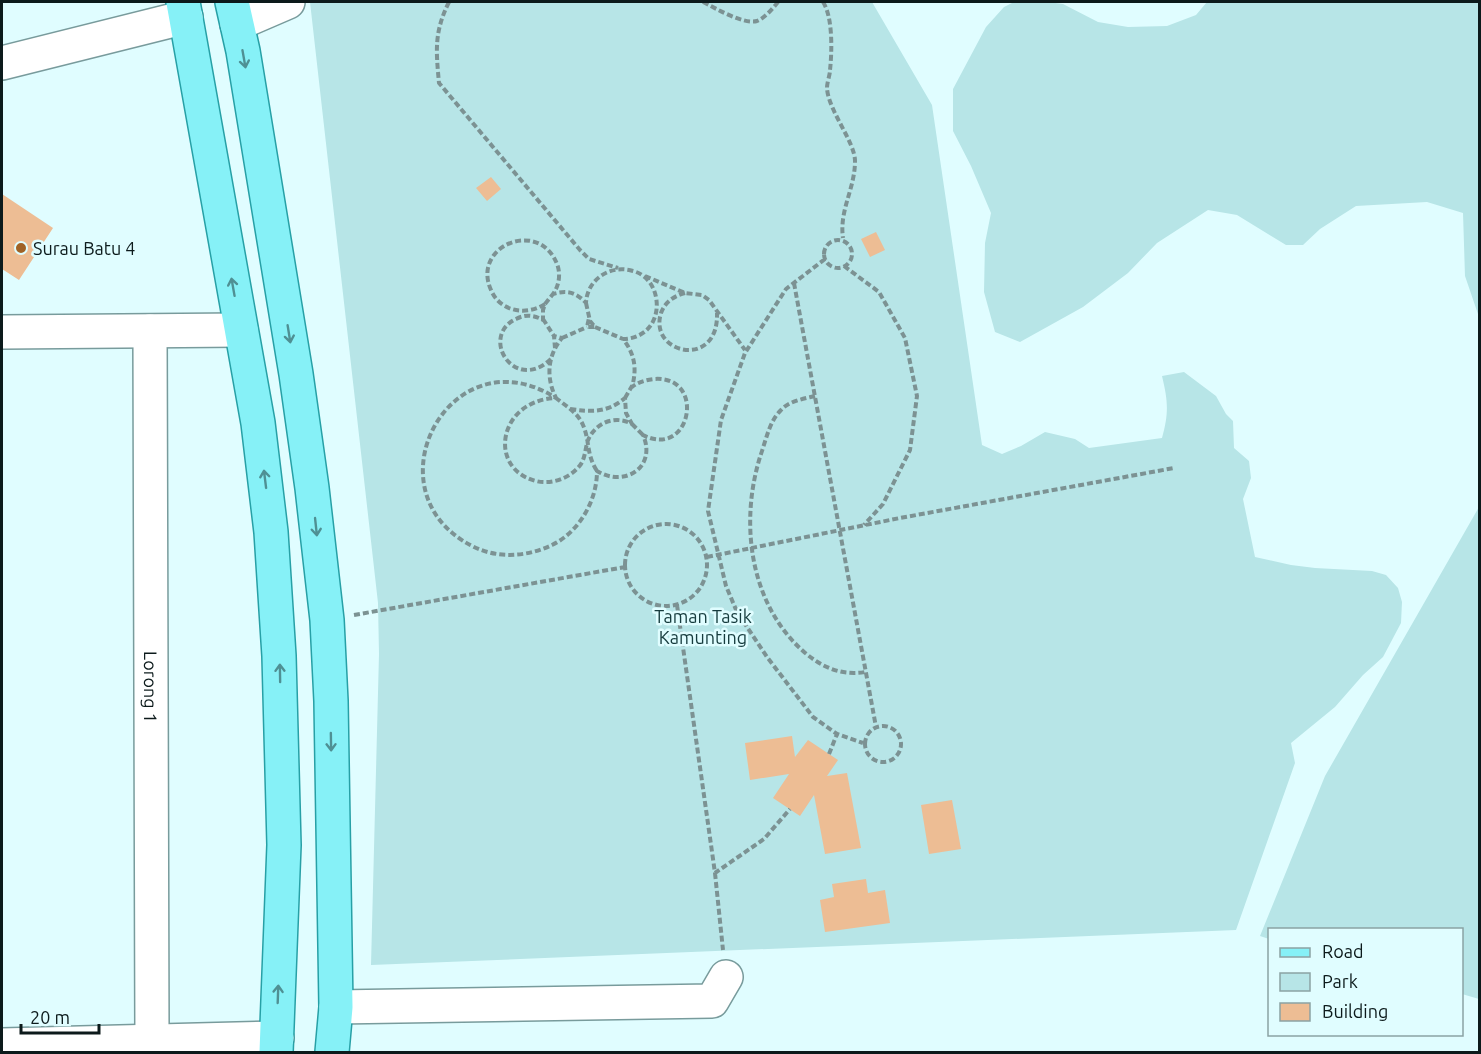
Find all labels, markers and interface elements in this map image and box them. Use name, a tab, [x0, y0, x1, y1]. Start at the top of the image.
one-way arrow	[239, 48, 250, 68]
place label: Surau Batu 4	[33, 238, 135, 258]
marker: Surau Batu 4	[14, 241, 28, 255]
one-way arrow	[227, 277, 238, 297]
one-way arrow	[284, 324, 295, 343]
one-way arrow	[259, 469, 270, 489]
one-way arrow	[311, 517, 322, 536]
park label: Taman Tasik Kamunting	[654, 606, 752, 647]
street label: Lorong 1	[141, 651, 161, 723]
one-way arrow	[274, 664, 286, 684]
one-way arrow	[326, 732, 337, 752]
legend	[1268, 928, 1463, 1036]
text: Road	[1322, 941, 1364, 961]
text: Park	[1322, 971, 1358, 991]
one-way arrow	[273, 985, 284, 1005]
scale bar	[21, 997, 99, 1035]
text: Building	[1322, 1001, 1388, 1021]
text: 20 m	[30, 1007, 70, 1027]

